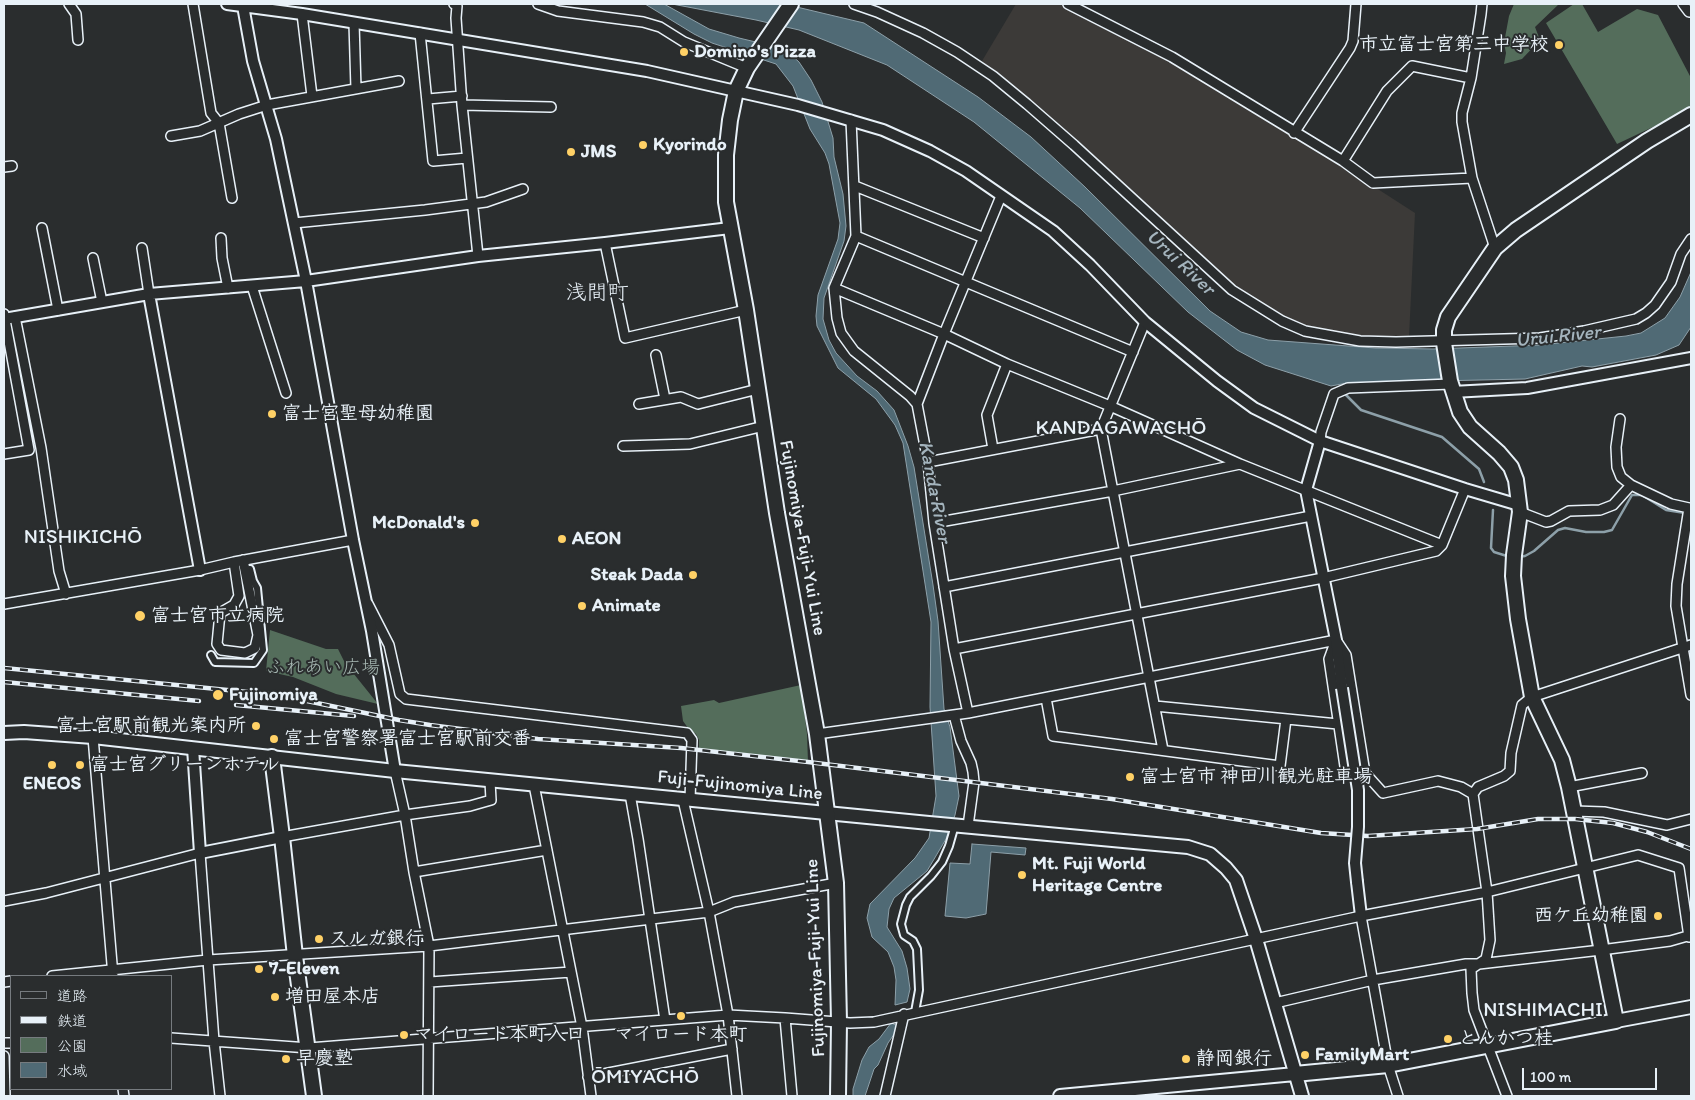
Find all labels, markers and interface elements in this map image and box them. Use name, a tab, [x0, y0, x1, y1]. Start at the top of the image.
place label: 市立富士宮第三中学校	[1359, 34, 1549, 56]
marker: 市立富士宮第三中学校	[1553, 39, 1565, 51]
place label: Domino's Pizza	[694, 41, 816, 63]
marker: Domino's Pizza	[678, 46, 690, 58]
place label: Kyorindo	[653, 134, 727, 156]
marker: Kyorindo	[637, 139, 649, 151]
place label: JMS	[581, 141, 616, 163]
marker: JMS	[565, 146, 577, 158]
water label: Urui River	[1141, 225, 1219, 301]
district label: 浅間町	[566, 281, 628, 307]
water label: Urui River	[1514, 321, 1602, 353]
place label: 富士宮聖母幼稚園	[282, 403, 434, 425]
marker: 富士宮聖母幼稚園	[266, 408, 278, 420]
district label: KANDAGAWACHŌ	[1028, 416, 1214, 442]
street label: Fujinomiya-Fuji-Yui Line	[774, 438, 830, 638]
water label: Kanda River	[912, 439, 956, 545]
place label: McDonald's	[372, 512, 465, 534]
marker: McDonald's	[469, 517, 481, 529]
district label: NISHIKICHŌ	[18, 525, 148, 551]
place label: AEON	[572, 528, 621, 550]
marker: AEON	[556, 533, 568, 545]
place label: Steak Dada	[590, 564, 683, 586]
marker: Steak Dada	[687, 569, 699, 581]
place label: Animate	[592, 595, 661, 617]
marker: Animate	[576, 600, 588, 612]
place label: 富士宮市立病院	[151, 605, 284, 627]
marker: 富士宮市立病院	[133, 609, 147, 623]
park label: ふれあい広場	[266, 657, 380, 679]
place label: Fujinomiya	[229, 684, 318, 706]
marker: Fujinomiya	[211, 688, 225, 702]
place label: 富士宮駅前観光案内所	[56, 715, 246, 737]
marker: 富士宮駅前観光案内所	[250, 720, 262, 732]
place label: 富士宮警察署富士宮駅前交番	[284, 728, 531, 750]
marker: 富士宮警察署富士宮駅前交番	[268, 733, 280, 745]
place label: 富士宮グリーンホテル	[90, 754, 280, 776]
marker: ENEOS	[46, 759, 58, 771]
marker: 富士宮グリーンホテル	[74, 759, 86, 771]
street label: Fuji-Fujinomiya Line	[656, 766, 824, 806]
place label: 富士宮市 神田川観光駐車場	[1140, 766, 1372, 788]
marker: 富士宮市 神田川観光駐車場	[1124, 771, 1136, 783]
place label: ENEOS	[23, 773, 81, 795]
place label: Mt. Fuji World Heritage Centre	[1032, 853, 1162, 897]
street label: Fujinomiya-Fuji-Yui Line	[801, 859, 831, 1057]
marker: Mt. Fuji World Heritage Centre	[1016, 869, 1028, 881]
place label: 西ケ丘幼稚園	[1534, 905, 1648, 927]
marker: 西ケ丘幼稚園	[1652, 910, 1664, 922]
place label: スルガ銀行	[329, 928, 424, 950]
marker: スルガ銀行	[313, 933, 325, 945]
place label: 7-Eleven	[269, 958, 340, 980]
marker: 7-Eleven	[253, 963, 265, 975]
legend	[10, 975, 172, 1090]
place label: 増田屋本店	[285, 986, 380, 1008]
text: 道路	[57, 987, 87, 1005]
marker: 増田屋本店	[269, 991, 281, 1003]
district label: NISHIMACHI	[1477, 998, 1609, 1024]
marker: マイロード本町	[675, 1010, 687, 1022]
text: 鉄道	[57, 1012, 87, 1030]
place label: マイロード本町入口	[414, 1024, 585, 1046]
place label: マイロード本町	[615, 1024, 747, 1046]
place label: とんかつ桂	[1458, 1028, 1553, 1050]
marker: マイロード本町入口	[398, 1029, 410, 1041]
marker: とんかつ桂	[1442, 1033, 1454, 1045]
text: 公園	[57, 1037, 87, 1055]
place label: FamilyMart	[1315, 1044, 1409, 1066]
place label: 早慶塾	[296, 1048, 353, 1070]
place label: 静岡銀行	[1196, 1048, 1272, 1070]
marker: FamilyMart	[1299, 1049, 1311, 1061]
marker: 早慶塾	[280, 1053, 292, 1065]
marker: 静岡銀行	[1180, 1053, 1192, 1065]
scale bar	[1525, 1058, 1660, 1090]
text: 水域	[57, 1062, 87, 1080]
district label: ŌMIYACHŌ	[586, 1065, 704, 1091]
text: 100 m	[1530, 1068, 1571, 1086]

